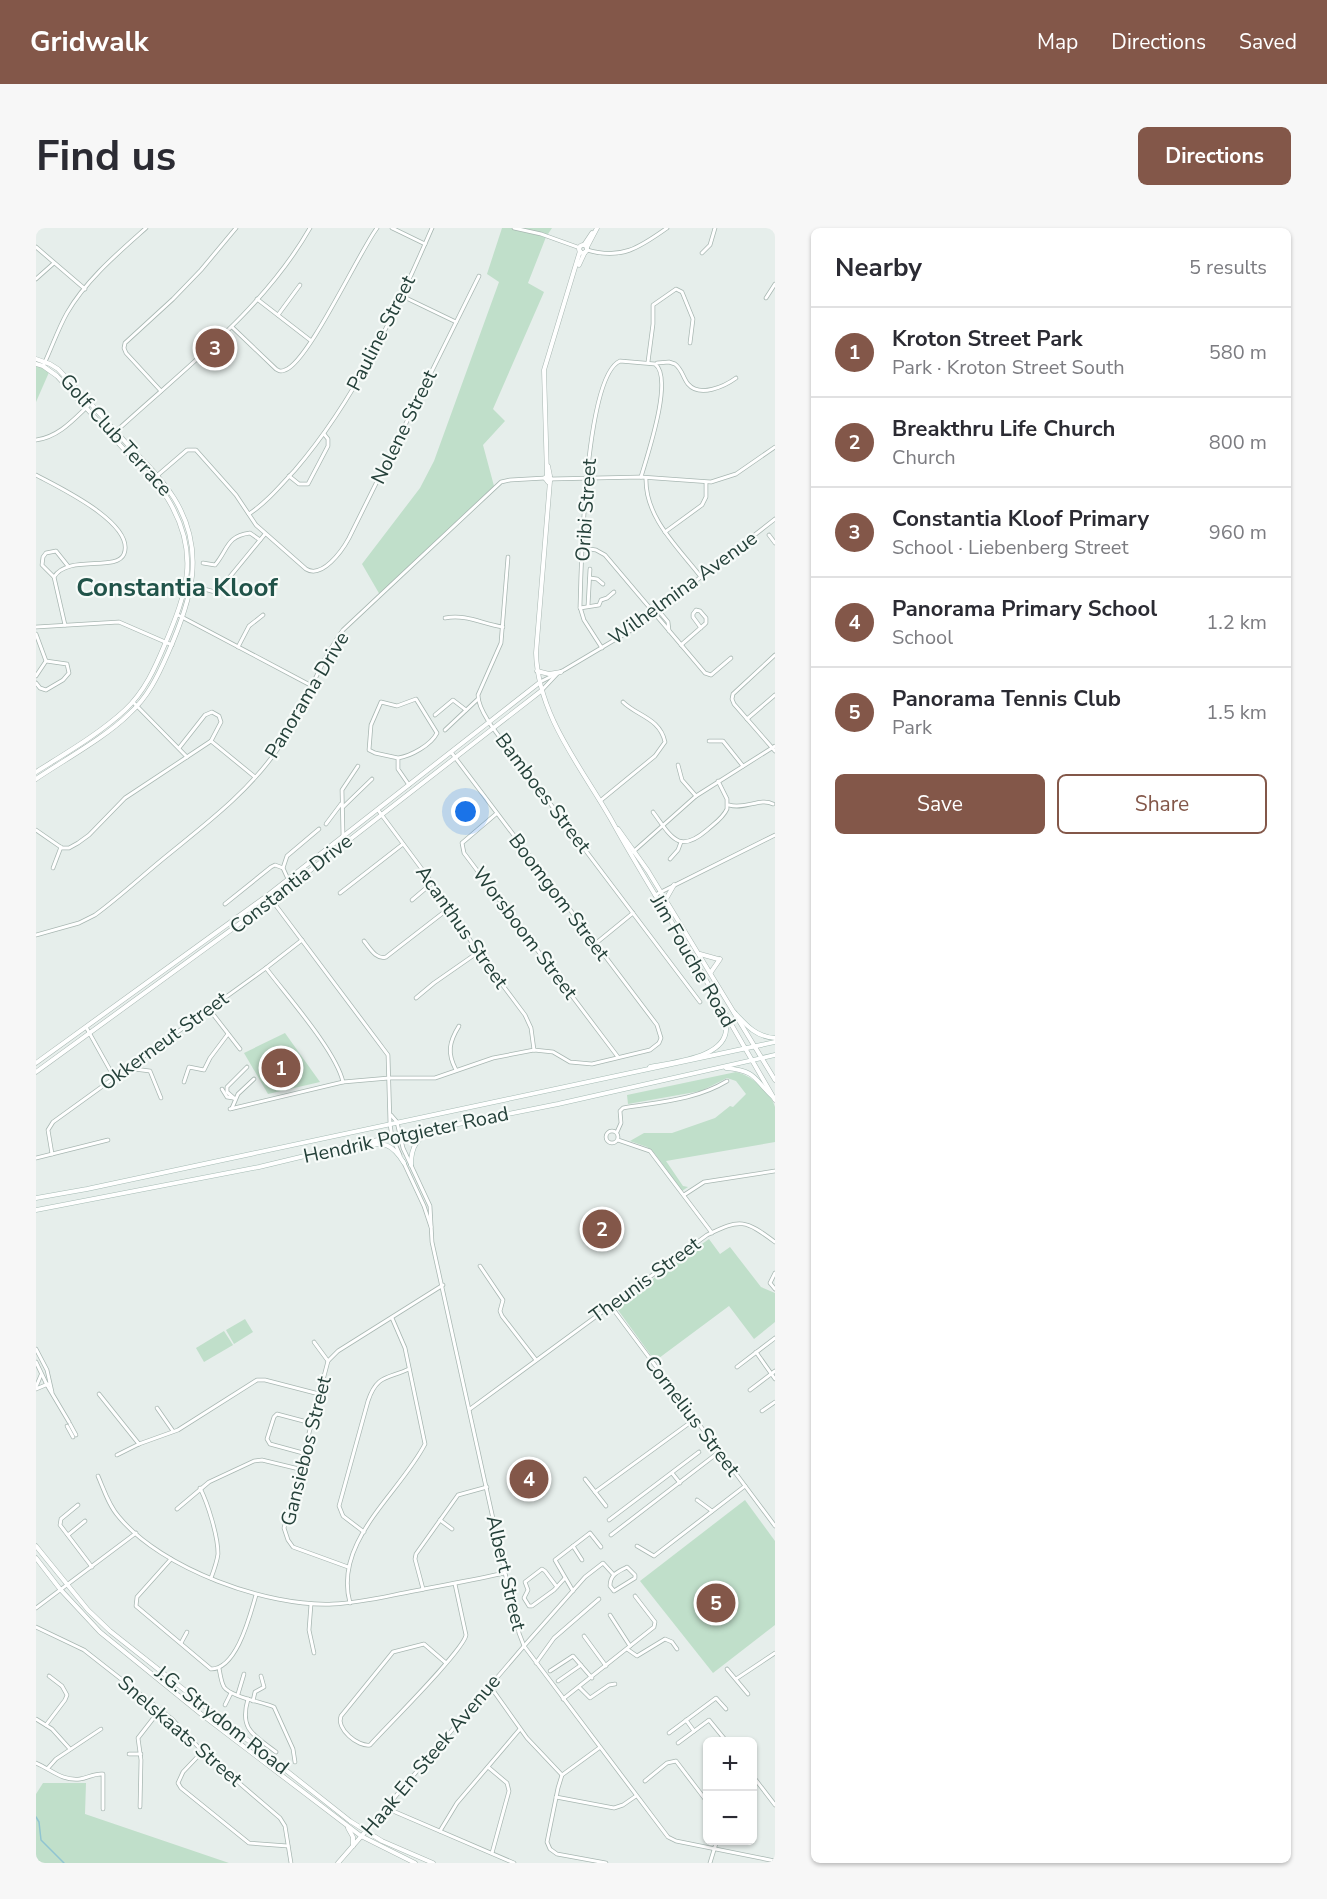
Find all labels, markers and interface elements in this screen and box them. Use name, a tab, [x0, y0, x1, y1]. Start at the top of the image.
text: Gridwalk	[30, 23, 148, 61]
text: Map	[1037, 28, 1078, 56]
text: Directions	[1111, 28, 1206, 56]
text: Saved	[1239, 28, 1297, 56]
button: Directions	[1138, 127, 1291, 185]
text: Find us	[36, 128, 176, 185]
text: Nearby	[835, 250, 922, 285]
text: 5 results	[1189, 254, 1267, 281]
street label: Pauline Street	[340, 270, 422, 395]
text: Kroton Street Park	[892, 324, 1083, 354]
pin: 3	[196, 326, 234, 370]
text: 1	[849, 339, 861, 366]
text: 580 m	[1209, 339, 1267, 366]
text: Park · Kroton Street South	[892, 354, 1125, 381]
street label: Nolene Street	[365, 364, 444, 489]
street label: Golf Club Terrace	[54, 368, 178, 502]
text: Breakthru Life Church	[892, 414, 1115, 444]
text: 2	[849, 429, 861, 456]
text: 800 m	[1209, 429, 1267, 456]
text: Church	[892, 444, 956, 471]
street label: Oribi Street	[569, 457, 603, 562]
text: Constantia Kloof Primary	[892, 504, 1149, 534]
text: 3	[849, 519, 861, 546]
text: 960 m	[1209, 519, 1267, 546]
street label: Wilhelmina Avenue	[603, 525, 763, 651]
text: School · Liebenberg Street	[892, 534, 1128, 561]
district label: Constantia Kloof	[76, 570, 278, 605]
text: Panorama Primary School	[892, 594, 1157, 624]
text: 4	[849, 609, 861, 636]
text: 1.2 km	[1206, 609, 1267, 636]
text: School	[892, 624, 953, 651]
street label: Panorama Drive	[259, 627, 355, 763]
text: Panorama Tennis Club	[892, 684, 1121, 714]
text: 5	[849, 699, 861, 726]
text: 1.5 km	[1206, 699, 1267, 726]
text: Park	[892, 714, 932, 741]
street label: Bamboes Street	[489, 727, 598, 859]
button: Save	[835, 774, 1045, 834]
button: Share	[1057, 774, 1267, 834]
your location	[451, 797, 480, 826]
street label: Constantia Drive	[224, 828, 358, 940]
street label: Boomgom Street	[502, 828, 616, 967]
street label: Acanthus Street	[409, 860, 515, 995]
street label: Worsboom Street	[466, 861, 584, 1006]
street label: Jim Fouche Road	[644, 889, 742, 1032]
street label: Okkerneut Street	[94, 985, 235, 1097]
pin: 1	[262, 1046, 300, 1090]
street label: Hendrik Potgieter Road	[301, 1100, 511, 1170]
pin: 2	[582, 1206, 622, 1252]
street label: Theunis Street	[584, 1230, 707, 1329]
street label: Cornelius Street	[638, 1350, 747, 1482]
street label: Gansiebos Street	[274, 1372, 338, 1529]
pin: 4	[510, 1456, 548, 1502]
street label: Albert Street	[480, 1513, 533, 1634]
pin: 5	[696, 1580, 736, 1626]
street label: J.G. Strydom Road	[149, 1659, 295, 1781]
street label: Haak En Steek Avenue	[355, 1668, 507, 1842]
street label: Snelskaats Street	[112, 1669, 249, 1793]
map controls	[703, 1737, 757, 1845]
button: +	[703, 1737, 757, 1791]
button: −	[703, 1791, 757, 1845]

